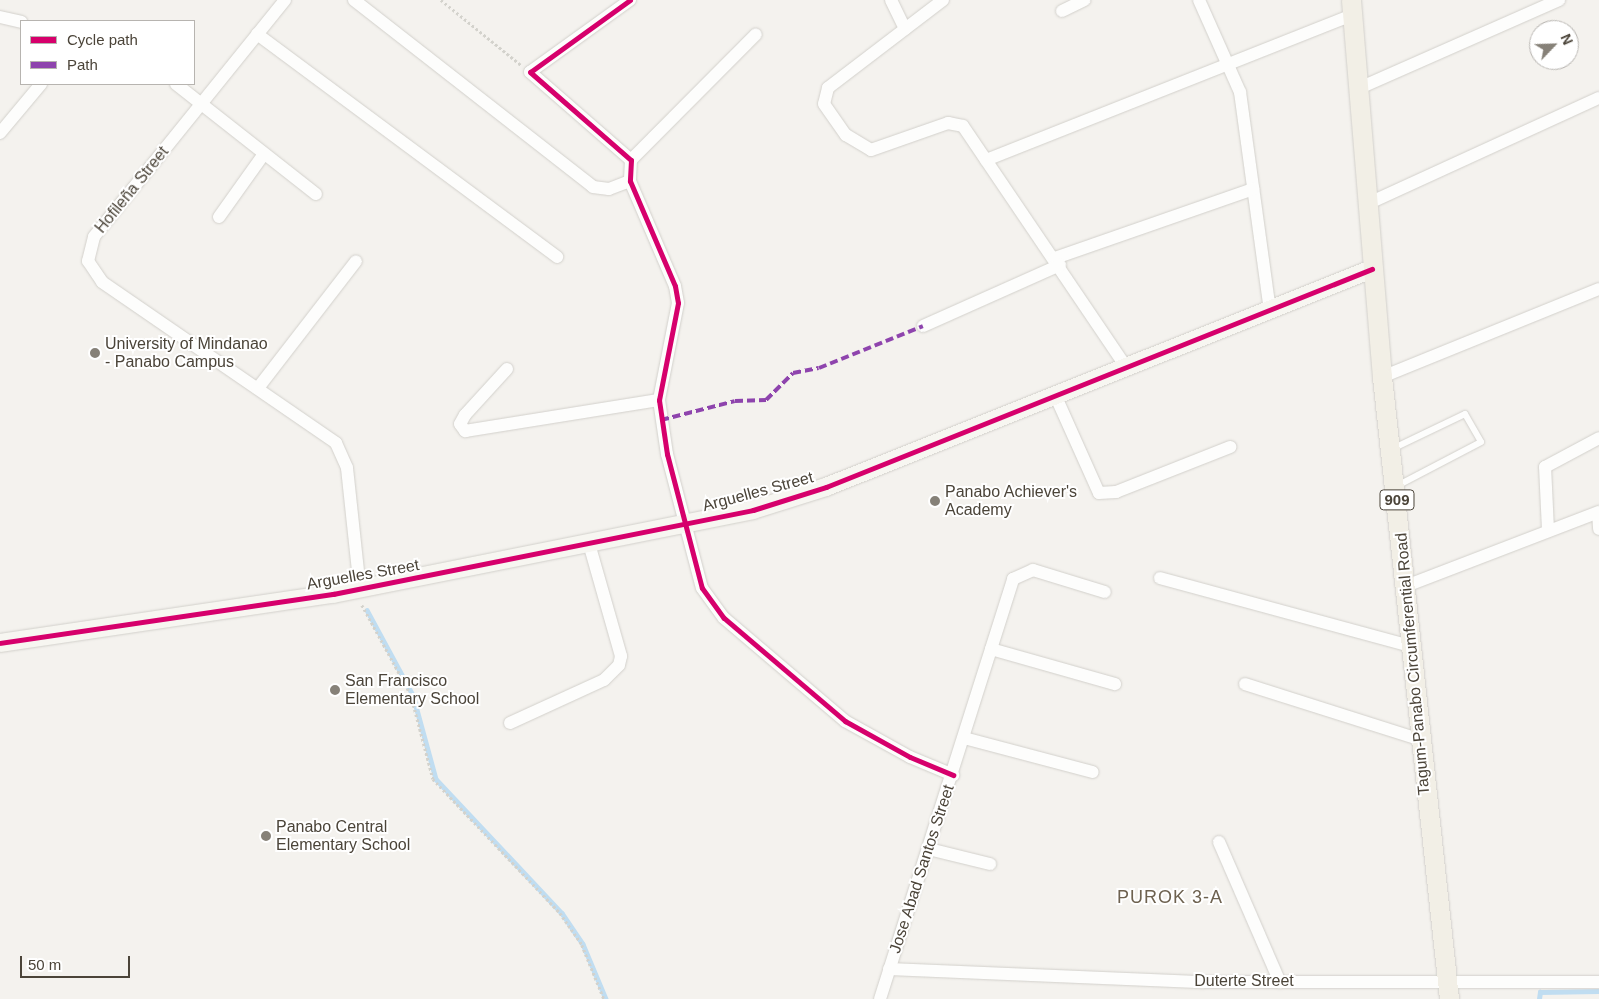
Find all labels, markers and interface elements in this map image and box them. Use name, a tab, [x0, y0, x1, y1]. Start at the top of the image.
legend	[20, 20, 195, 85]
north arrow	[1529, 20, 1579, 70]
text: Cycle path	[67, 31, 138, 48]
text: N	[1557, 31, 1576, 47]
text: Path	[67, 56, 98, 73]
street label: Hofileña Street	[91, 143, 173, 237]
place label: University of Mindanao - Panabo Campus	[105, 334, 268, 372]
marker: University of Mindanao - Panabo Campus	[89, 347, 101, 359]
street label: Arguelles Street	[701, 468, 815, 516]
place label: Panabo Achiever's Academy	[945, 482, 1078, 520]
road number: 909	[1378, 488, 1416, 512]
marker: Panabo Achiever's Academy	[929, 495, 941, 507]
street label: Tagum-Panabo Circumferential Road	[1392, 532, 1434, 796]
street label: Arguelles Street	[305, 556, 421, 594]
place label: San Francisco Elementary School	[345, 671, 479, 709]
marker: San Francisco Elementary School	[329, 684, 341, 696]
street label: Jose Abad Santos Street	[886, 782, 958, 956]
place label: Panabo Central Elementary School	[276, 817, 410, 855]
marker: Panabo Central Elementary School	[260, 830, 272, 842]
district label: PUROK 3-A	[1116, 886, 1224, 908]
scale bar	[22, 946, 132, 978]
text: 50 m	[28, 956, 61, 973]
street label: Duterte Street	[1194, 971, 1294, 991]

